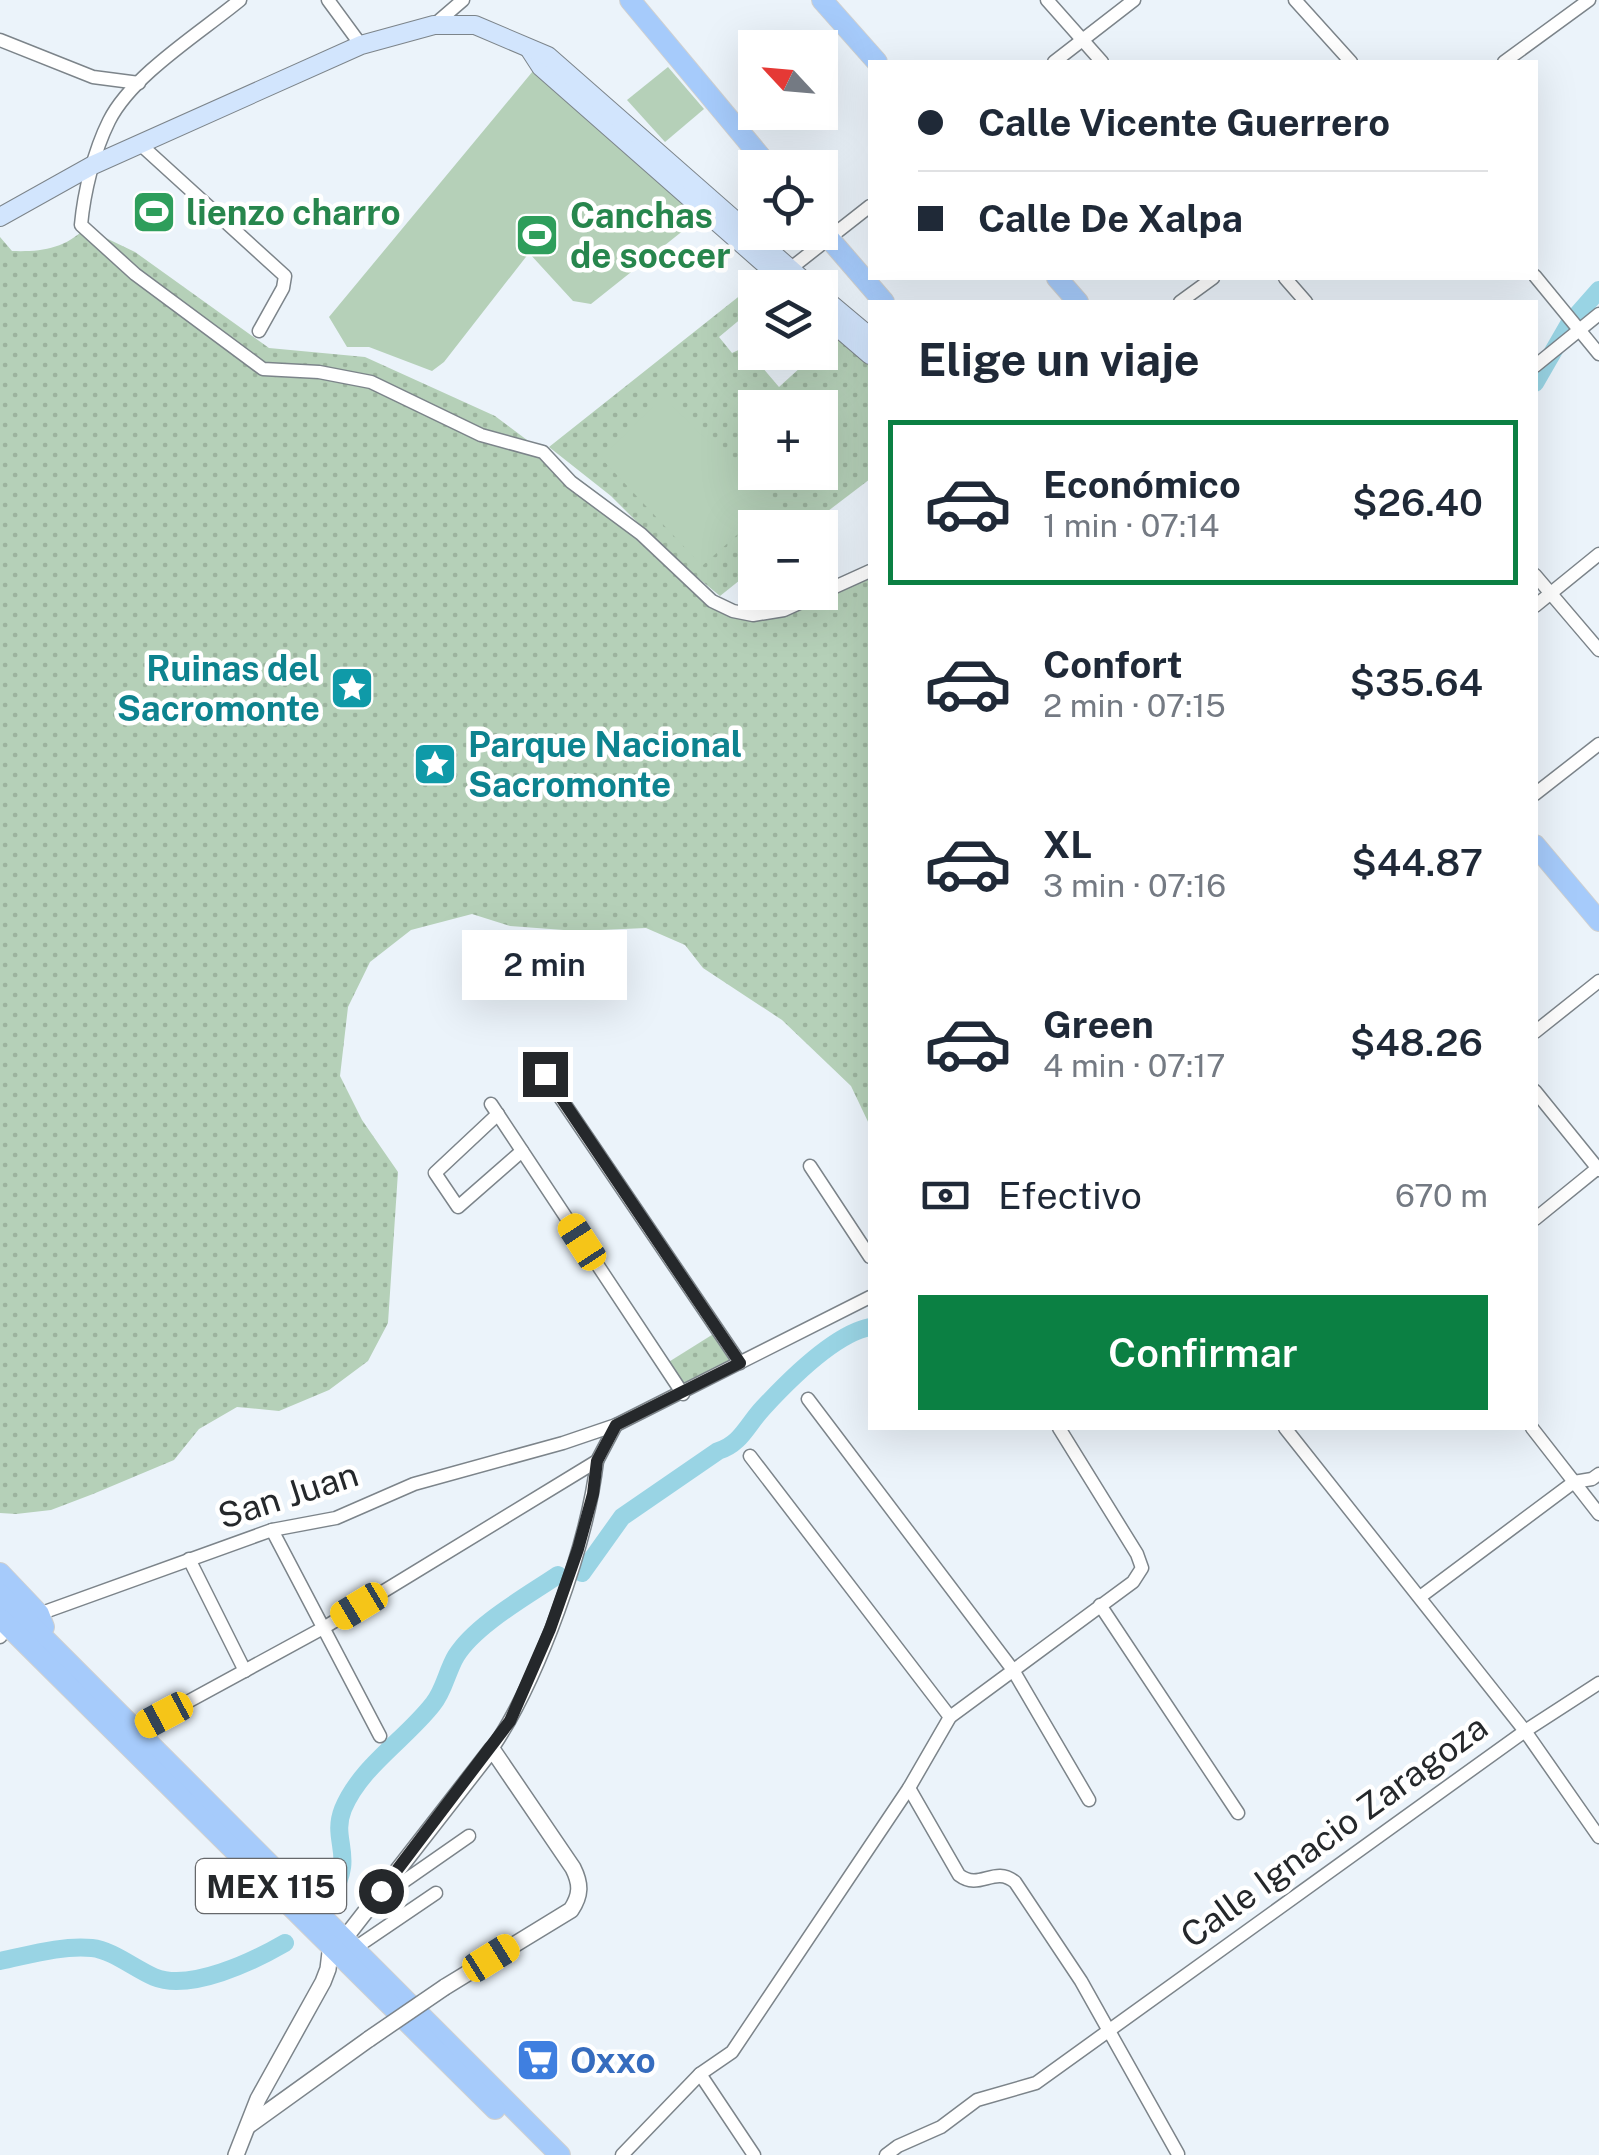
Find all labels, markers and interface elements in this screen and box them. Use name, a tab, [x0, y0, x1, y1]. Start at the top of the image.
north arrow	[738, 30, 838, 130]
map controls	[738, 30, 838, 610]
text: Calle Vicente Guerrero	[978, 100, 1390, 145]
button: locate	[738, 150, 838, 250]
sports icon: lienzo charro	[131, 189, 177, 235]
place label: lienzo charro	[186, 192, 401, 233]
place label: Canchas de soccer	[570, 195, 731, 276]
text: Calle De Xalpa	[978, 196, 1243, 241]
sports icon: Canchas de soccer	[514, 212, 560, 258]
button: layers	[738, 270, 838, 370]
text: Elige un viaje	[918, 333, 1200, 386]
button: +	[738, 390, 838, 490]
icon: car	[923, 458, 1013, 548]
text: Económico	[1043, 462, 1241, 507]
text: $26.40	[1352, 480, 1483, 525]
text: 1 min · 07:14	[1043, 507, 1219, 544]
button: −	[738, 510, 838, 610]
icon: car	[923, 638, 1013, 728]
text: Confort	[1043, 642, 1183, 687]
place label: Ruinas del Sacromonte	[117, 648, 320, 729]
text: $35.64	[1350, 660, 1483, 705]
place icon: Ruinas del Sacromonte	[329, 665, 375, 711]
text: 2 min · 07:15	[1043, 687, 1226, 724]
place label: Parque Nacional Sacromonte	[468, 724, 742, 805]
place icon: Parque Nacional Sacromonte	[412, 741, 458, 787]
icon: car	[923, 818, 1013, 908]
text: XL	[1043, 822, 1092, 867]
text: $44.87	[1351, 840, 1483, 885]
text: 3 min · 07:16	[1043, 867, 1226, 904]
callout: 2 min	[462, 929, 628, 999]
text: 2 min	[503, 946, 586, 983]
icon: car	[923, 998, 1013, 1088]
text: Green	[1043, 1002, 1154, 1047]
text: $48.26	[1350, 1020, 1483, 1065]
text: 4 min · 07:17	[1043, 1047, 1226, 1084]
route end	[523, 1052, 568, 1097]
icon: cash	[918, 1168, 973, 1223]
text: Efectivo	[998, 1173, 1142, 1218]
text: 670 m	[1395, 1177, 1488, 1214]
car	[553, 1209, 611, 1275]
button: Confirmar	[918, 1295, 1488, 1410]
street label: San Juan	[213, 1453, 363, 1537]
car	[326, 1578, 392, 1634]
car	[130, 1688, 198, 1742]
street label: Calle Ignacio Zaragoza	[1173, 1706, 1495, 1956]
road number: MEX 115	[196, 1859, 346, 1913]
route start	[359, 1869, 404, 1914]
car	[458, 1929, 524, 1987]
supermarket icon: Oxxo	[515, 2037, 561, 2083]
place label: Oxxo	[570, 2040, 656, 2081]

